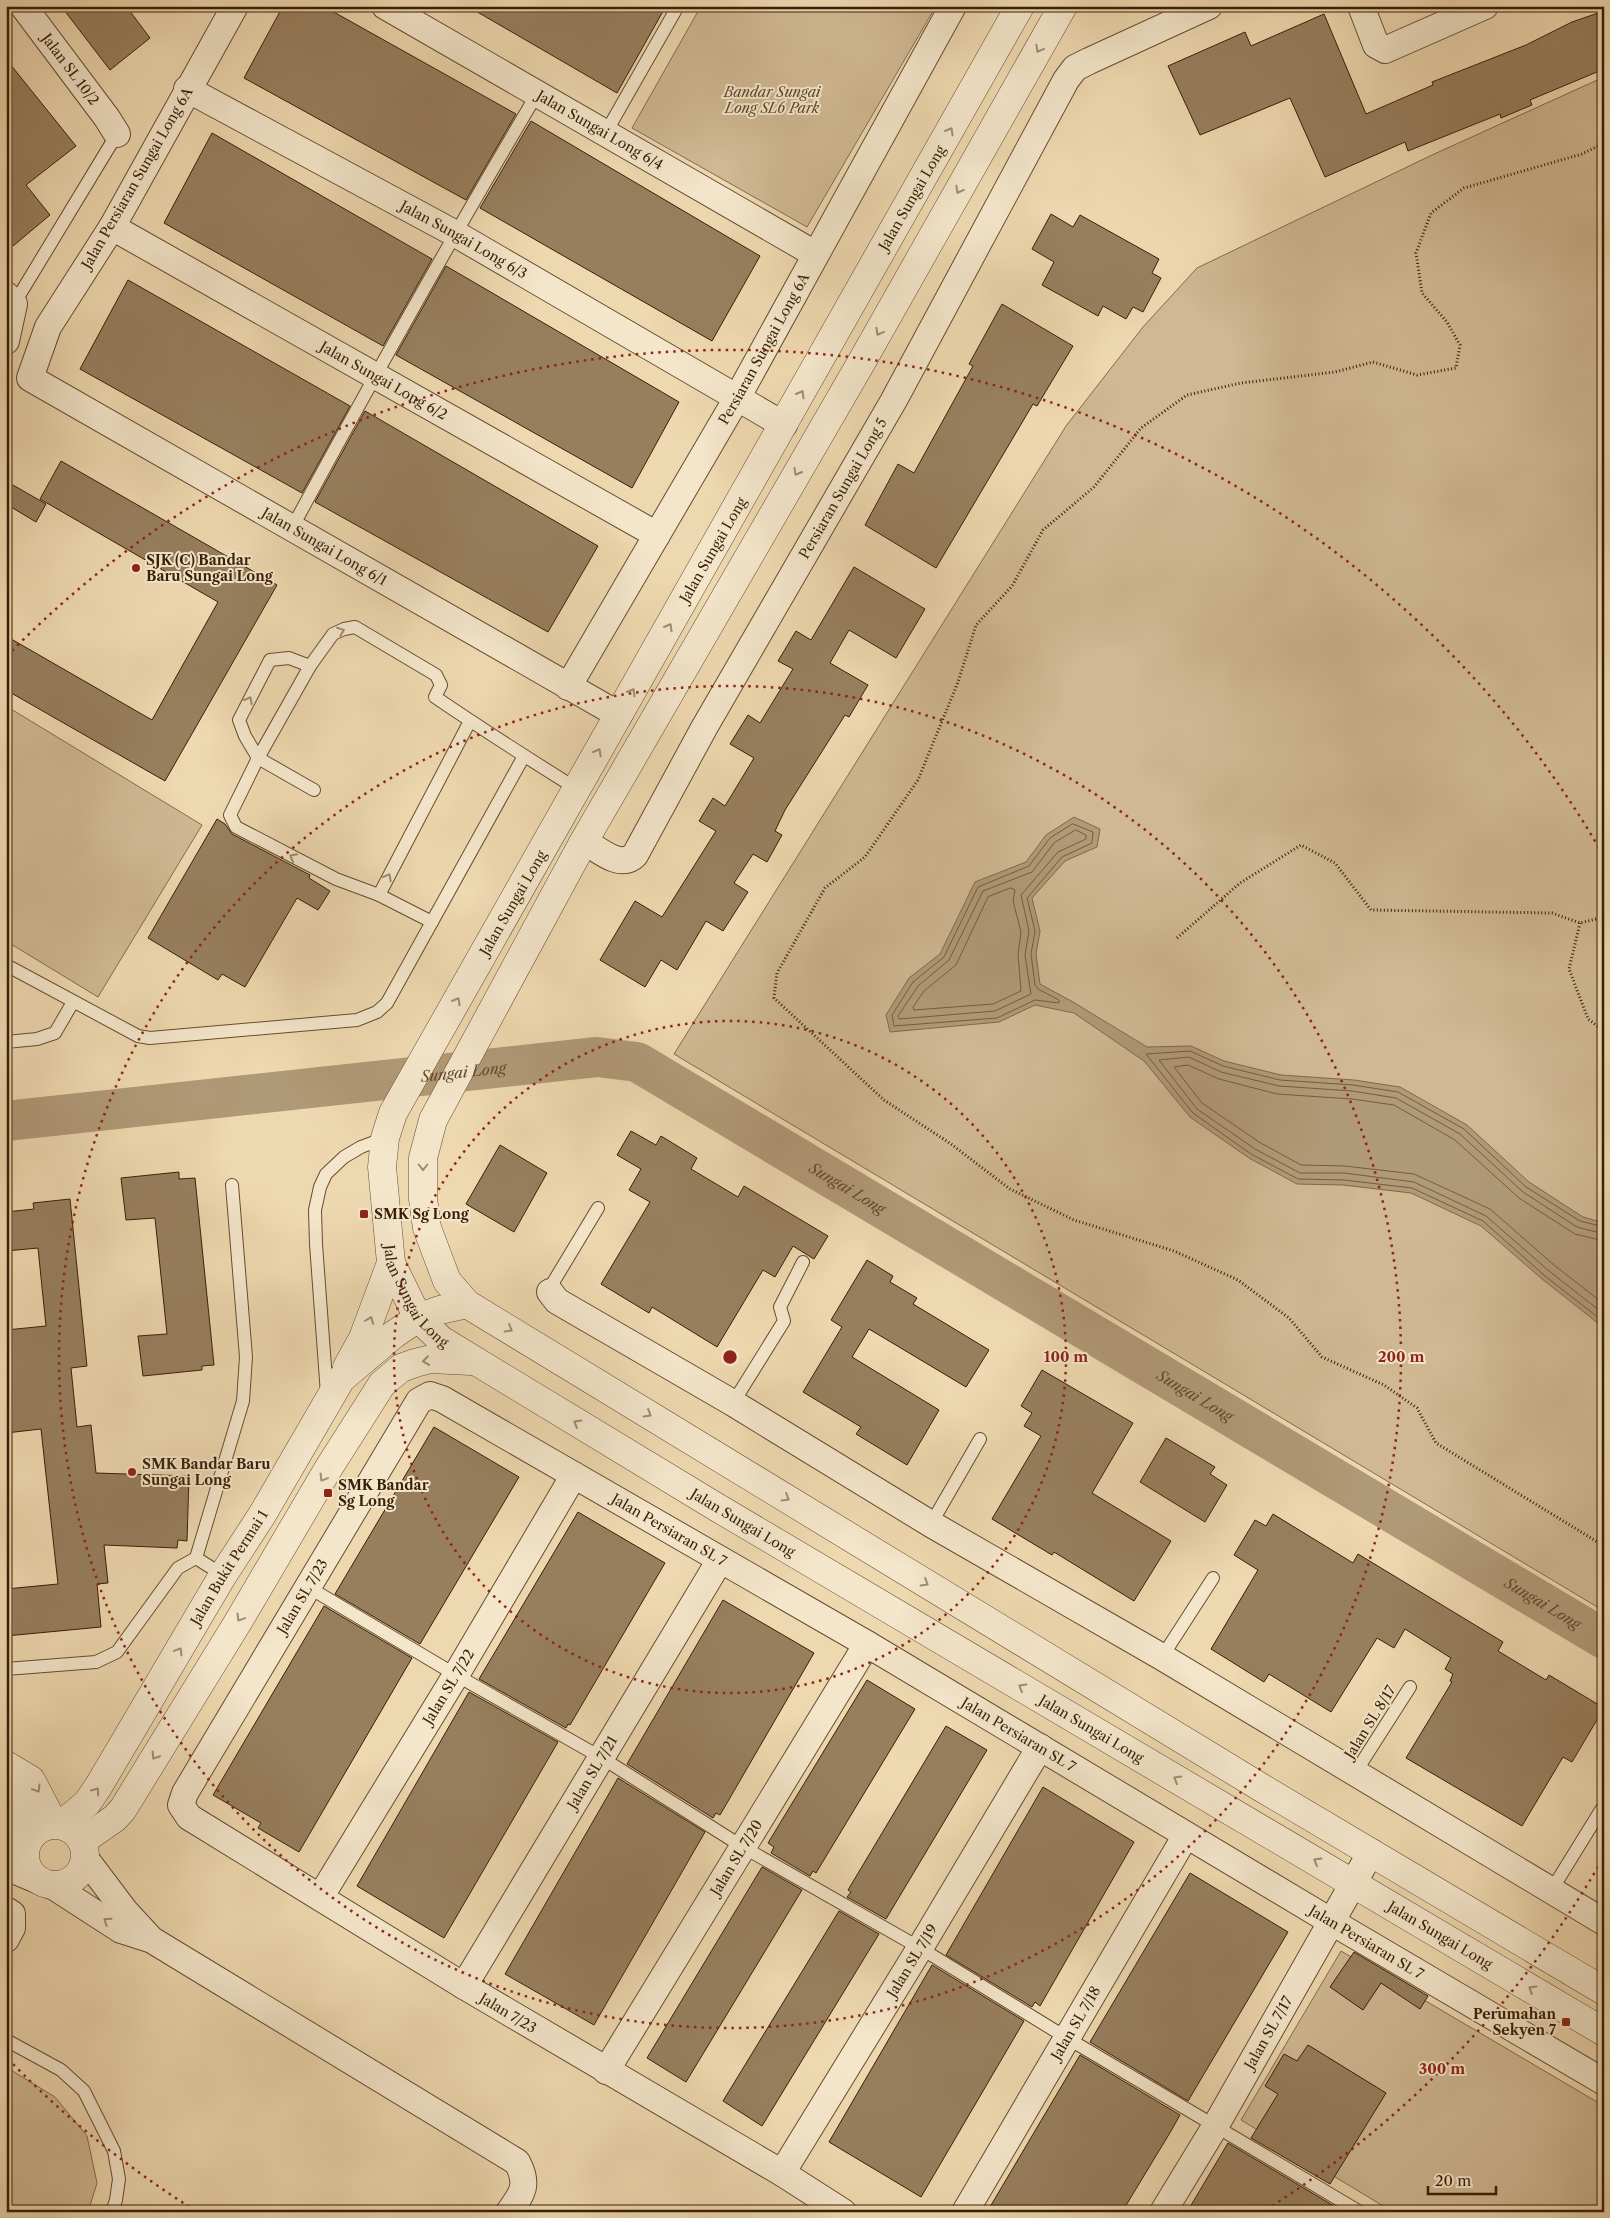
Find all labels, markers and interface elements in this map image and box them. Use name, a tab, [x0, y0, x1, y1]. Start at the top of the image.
street label: Jalan SL 10/2	[37, 28, 103, 109]
one-way arrow	[1035, 43, 1045, 52]
street label: Jalan Persiaran Sungai Long 6A	[76, 83, 197, 274]
park label: Bandar Sungai Long SL6 Park	[723, 83, 822, 117]
street label: Jalan Sungai Long 6/4	[531, 85, 666, 174]
one-way arrow	[944, 127, 954, 136]
street label: Jalan Sungai Long	[874, 142, 950, 256]
one-way arrow	[955, 185, 965, 194]
street label: Jalan Sungai Long 6/3	[395, 196, 531, 283]
street label: Persiaran Sungai Long 6A	[714, 269, 814, 428]
one-way arrow	[875, 326, 885, 335]
street label: Jalan Sungai Long 6/2	[315, 336, 451, 424]
one-way arrow	[795, 391, 805, 400]
street label: Persiaran Sungai Long 5	[795, 415, 891, 562]
one-way arrow	[794, 467, 804, 476]
street label: Jalan Sungai Long	[675, 494, 751, 608]
street label: Jalan Sungai Long 6/1	[257, 503, 390, 590]
place label: SJK (C) Bandar Baru Sungai Long	[146, 551, 274, 585]
marker: SJK (C) Bandar Baru Sungai Long	[130, 562, 142, 574]
one-way arrow	[663, 623, 673, 632]
one-way arrow	[336, 627, 345, 637]
one-way arrow	[625, 689, 635, 698]
one-way arrow	[243, 696, 253, 705]
one-way arrow	[592, 748, 602, 757]
street label: Jalan Sungai Long	[475, 847, 551, 961]
one-way arrow	[289, 853, 298, 863]
one-way arrow	[382, 874, 392, 883]
one-way arrow	[450, 997, 460, 1006]
water label: Sungai Long	[419, 1057, 508, 1086]
water label: Sungai Long	[805, 1157, 890, 1218]
one-way arrow	[418, 1164, 428, 1172]
place label: SMK Sg Long	[374, 1205, 470, 1223]
marker: SMK Sg Long	[358, 1208, 370, 1220]
street label: Jalan Sungai Long	[380, 1242, 452, 1352]
one-way arrow	[364, 1316, 374, 1325]
one-way arrow	[503, 1323, 512, 1333]
text: 100 m	[1044, 1347, 1088, 1366]
text: 200 m	[1378, 1347, 1424, 1366]
centre of rings	[721, 1348, 739, 1366]
one-way arrow	[422, 1355, 431, 1365]
water label: Sungai Long	[1153, 1365, 1238, 1426]
one-way arrow	[642, 1407, 651, 1417]
one-way arrow	[574, 1419, 583, 1429]
place label: SMK Bandar Baru Sungai Long	[142, 1455, 271, 1489]
marker: SMK Bandar Baru Sungai Long	[126, 1466, 138, 1478]
one-way arrow	[319, 1472, 329, 1481]
place label: SMK Bandar Sg Long	[338, 1476, 429, 1510]
street label: Jalan Sungai Long	[686, 1483, 799, 1561]
marker: SMK Bandar Sg Long	[322, 1487, 334, 1499]
street label: Jalan Persiaran SL 7	[606, 1489, 730, 1570]
one-way arrow	[781, 1492, 790, 1502]
street label: Jalan Bukit Permai 1	[185, 1507, 272, 1630]
street label: Jalan SL 7/23	[272, 1556, 332, 1639]
water label: Sungai Long	[1501, 1572, 1586, 1634]
one-way arrow	[920, 1576, 929, 1586]
one-way arrow	[236, 1612, 246, 1621]
street label: Jalan SL 7/22	[418, 1646, 478, 1730]
one-way arrow	[173, 1648, 183, 1657]
street label: Jalan SL 8/17	[1339, 1682, 1400, 1764]
one-way arrow	[1018, 1684, 1027, 1694]
street label: Jalan Sungai Long	[1034, 1690, 1148, 1767]
street label: Jalan Persiaran SL 7	[956, 1692, 1079, 1776]
street label: Jalan SL 7/21	[562, 1732, 621, 1814]
one-way arrow	[152, 1751, 161, 1760]
one-way arrow	[1174, 1775, 1183, 1785]
one-way arrow	[30, 1784, 40, 1793]
one-way arrow	[90, 1787, 99, 1797]
street label: Jalan SL 7/20	[705, 1816, 766, 1901]
one-way arrow	[1314, 1858, 1323, 1868]
street label: Jalan Sungai Long	[1383, 1896, 1496, 1973]
street label: Jalan Persiaran SL 7	[1304, 1900, 1427, 1983]
one-way arrow	[104, 1918, 113, 1928]
street label: Jalan SL 7/19	[882, 1921, 941, 2002]
street label: Jalan SL 7/18	[1046, 1983, 1104, 2065]
one-way arrow	[1528, 1986, 1537, 1996]
street label: Jalan 7/23	[474, 1988, 540, 2037]
street label: Jalan SL 7/17	[1239, 1993, 1296, 2074]
place label: Perumahan Sekyen 7	[1473, 2005, 1557, 2039]
marker: Perumahan Sekyen 7	[1560, 2016, 1572, 2028]
text: 300 m	[1419, 2059, 1465, 2078]
scale bar	[1428, 2163, 1495, 2195]
text: 20 m	[1435, 2171, 1471, 2190]

